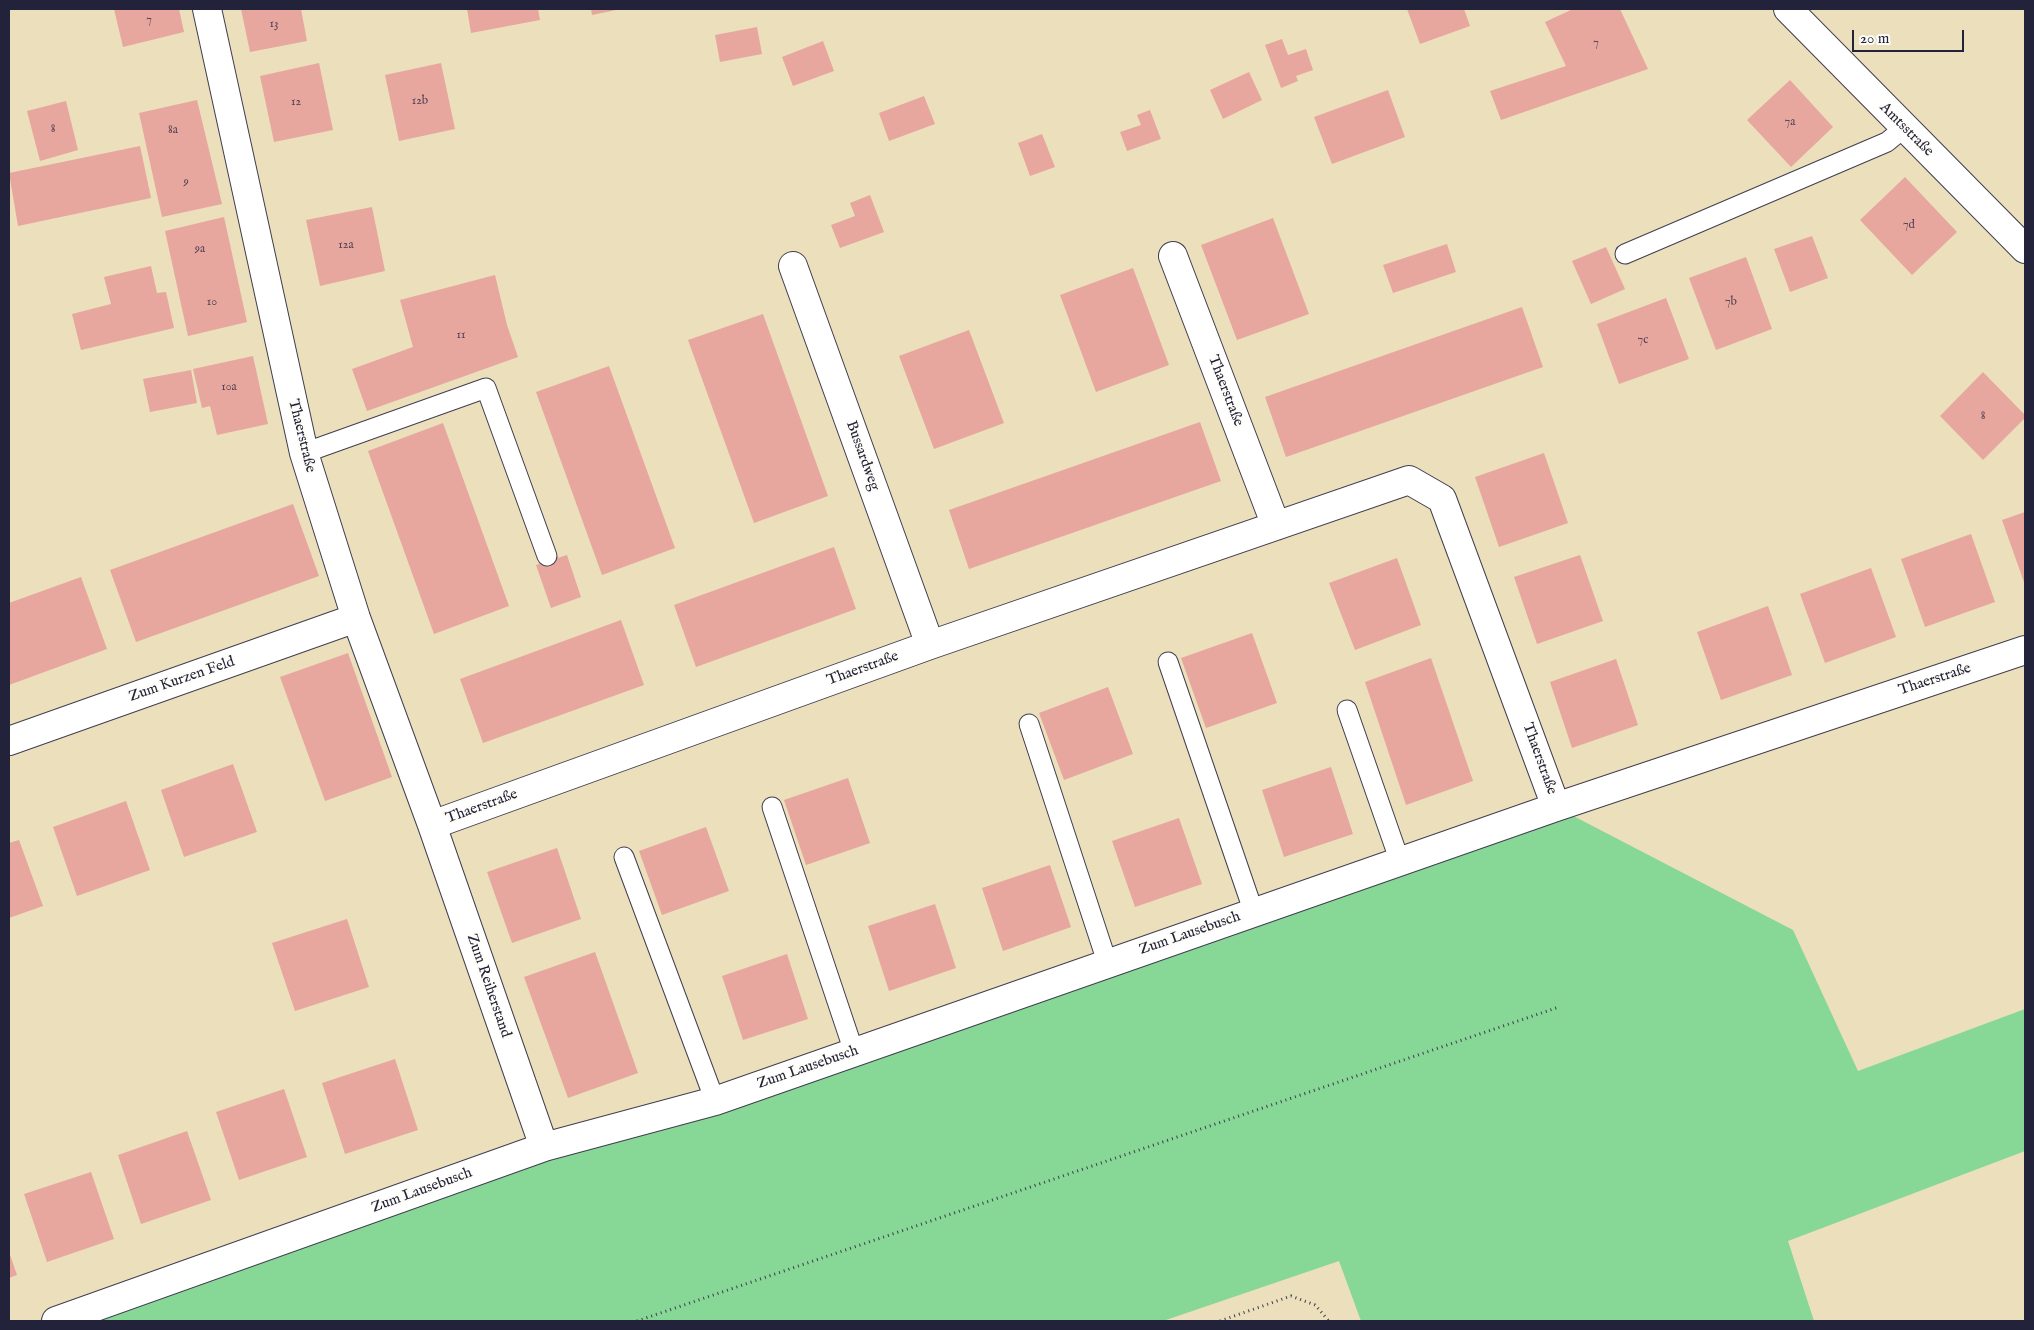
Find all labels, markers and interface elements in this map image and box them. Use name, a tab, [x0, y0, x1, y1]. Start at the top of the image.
house number: 7	[146, 14, 152, 28]
house number: 13	[270, 18, 278, 32]
scale bar	[1854, 20, 1966, 52]
text: 20 m	[1860, 29, 1889, 48]
house number: 7	[1593, 37, 1599, 51]
house number: 12b	[412, 95, 428, 109]
house number: 12	[291, 96, 301, 110]
street label: Amtsstraße	[1875, 99, 1937, 161]
house number: 7a	[1785, 116, 1795, 130]
house number: 8	[51, 123, 55, 137]
house number: 8a	[168, 124, 178, 138]
house number: 9	[183, 176, 189, 190]
house number: 7d	[1903, 219, 1915, 233]
house number: 12a	[338, 239, 354, 253]
house number: 9a	[195, 243, 205, 257]
house number: 10	[207, 296, 217, 310]
house number: 7b	[1725, 296, 1737, 310]
house number: 11	[457, 329, 465, 343]
house number: 7c	[1638, 334, 1648, 348]
street label: Thaerstraße	[1203, 353, 1247, 429]
house number: 10a	[221, 381, 237, 395]
street label: Thaerstraße	[283, 397, 319, 475]
house number: 8	[1981, 410, 1985, 424]
street label: Bussardweg	[841, 419, 883, 493]
street label: Thaerstraße	[825, 648, 901, 690]
street label: Zum Kurzen Feld	[127, 653, 237, 707]
street label: Thaerstraße	[1897, 660, 1973, 700]
street label: Thaerstraße	[1518, 721, 1560, 797]
street label: Thaerstraße	[444, 786, 520, 828]
street label: Zum Lausebusch	[1137, 908, 1243, 960]
street label: Zum Reiherstand	[462, 932, 514, 1040]
street label: Zum Lausebusch	[755, 1042, 861, 1094]
street label: Zum Lausebusch	[369, 1164, 475, 1218]

